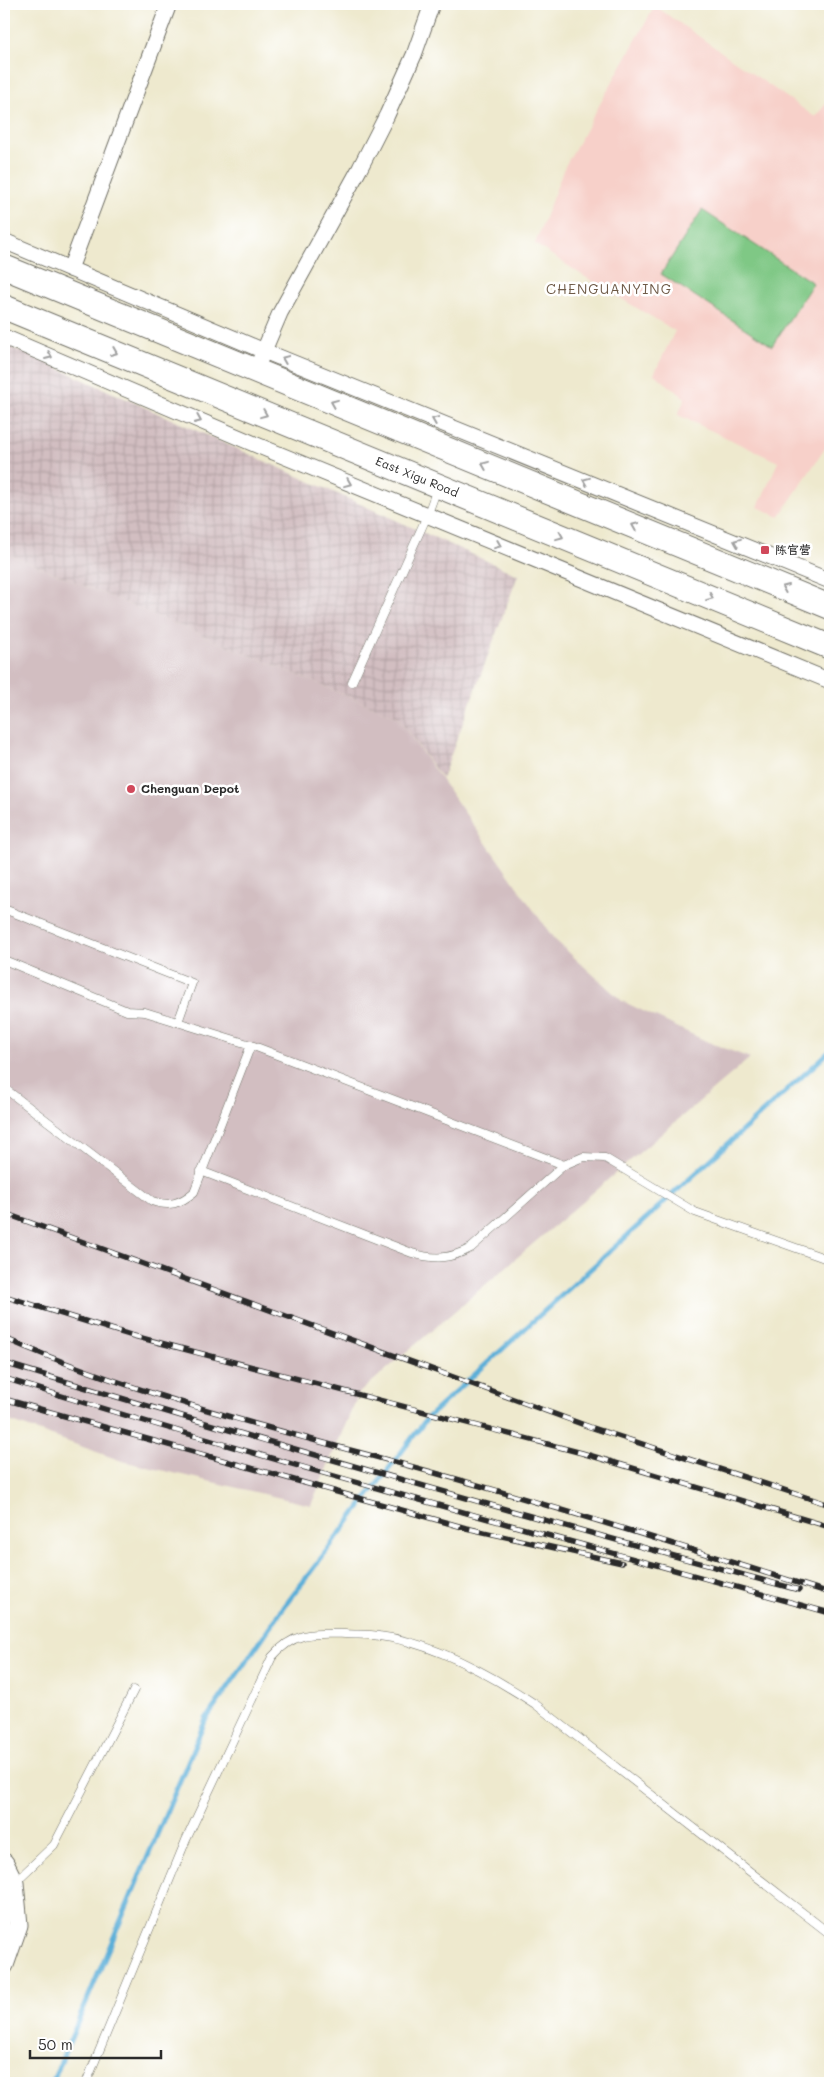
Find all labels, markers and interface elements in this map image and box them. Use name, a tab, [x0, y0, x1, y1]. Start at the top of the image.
district label: CHENGUANYING	[546, 279, 672, 298]
one-way arrow	[109, 346, 118, 357]
one-way arrow	[44, 350, 53, 361]
one-way arrow	[281, 355, 290, 366]
one-way arrow	[330, 399, 339, 409]
one-way arrow	[259, 408, 268, 418]
one-way arrow	[193, 414, 202, 425]
one-way arrow	[432, 416, 440, 426]
street label: East Xigu Road	[373, 452, 462, 500]
one-way arrow	[481, 460, 490, 471]
one-way arrow	[343, 477, 352, 488]
one-way arrow	[582, 477, 591, 487]
one-way arrow	[631, 522, 640, 532]
one-way arrow	[555, 529, 564, 540]
one-way arrow	[733, 538, 742, 549]
one-way arrow	[493, 539, 502, 549]
place label: 陈官营	[775, 541, 811, 557]
marker: 陈官营	[759, 544, 771, 556]
one-way arrow	[781, 584, 790, 594]
one-way arrow	[705, 591, 714, 602]
place label: Chenguan Depot	[141, 780, 239, 796]
marker: Chenguan Depot	[125, 783, 137, 795]
scale bar	[30, 2027, 161, 2059]
text: 50 m	[38, 2034, 73, 2054]

